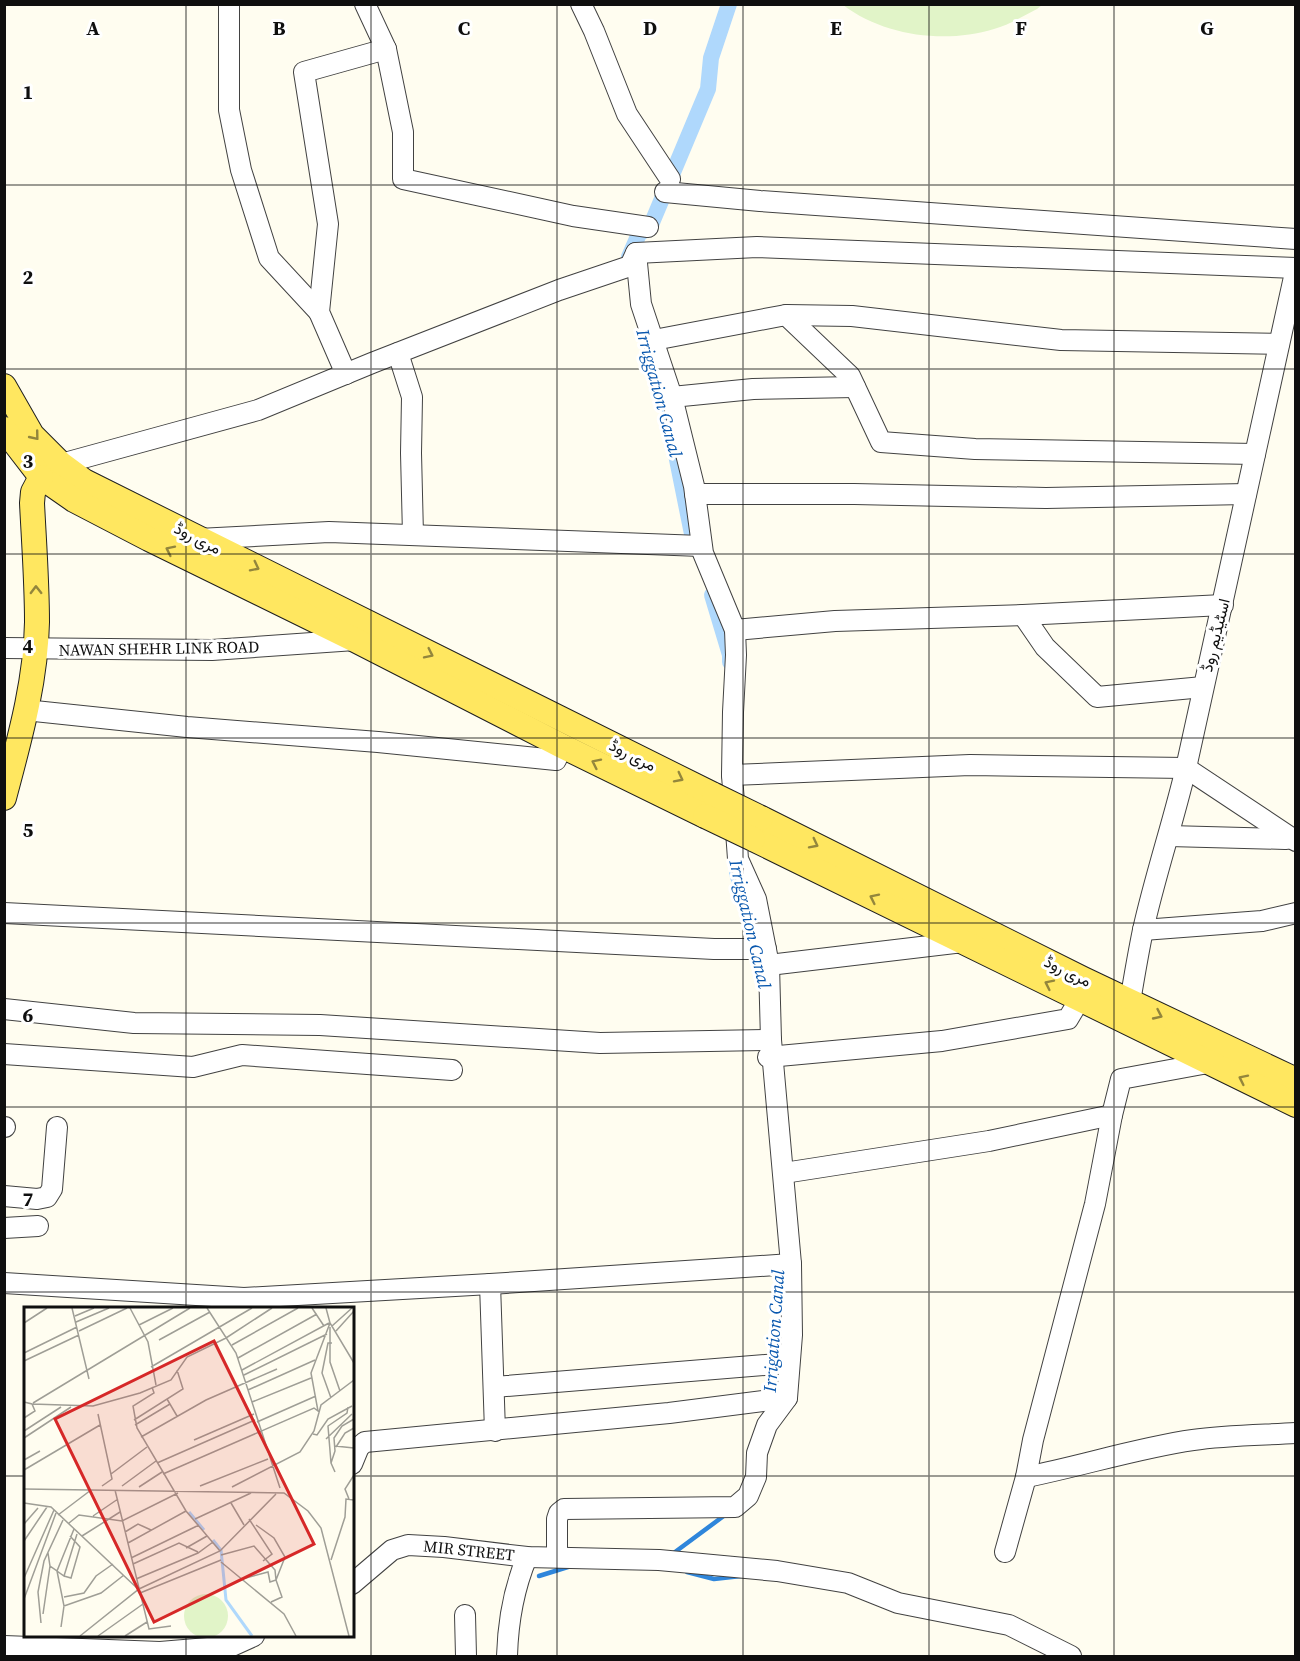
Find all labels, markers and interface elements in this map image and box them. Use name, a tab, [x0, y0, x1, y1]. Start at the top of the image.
text: A	[86, 14, 100, 42]
text: B	[272, 14, 286, 42]
text: C	[458, 14, 470, 42]
text: D	[643, 14, 657, 42]
text: E	[830, 14, 842, 42]
text: F	[1015, 14, 1027, 42]
text: G	[1200, 14, 1214, 42]
text: 1	[23, 78, 33, 106]
text: 2	[23, 263, 34, 291]
water label: Irriggation Canal	[630, 325, 689, 460]
one-way arrow	[27, 429, 38, 440]
text: 3	[23, 447, 34, 475]
street label: مری روڈ	[171, 517, 225, 559]
one-way arrow	[166, 546, 177, 557]
one-way arrow	[248, 559, 259, 571]
one-way arrow	[30, 586, 42, 595]
street label: اسٹیڈیم روڈ	[1195, 596, 1235, 674]
text: 4	[23, 632, 34, 660]
street label: NAWAN SHEHR LINK ROAD	[59, 635, 259, 661]
one-way arrow	[423, 646, 434, 658]
street label: مری روڈ	[606, 734, 660, 776]
one-way arrow	[591, 758, 602, 770]
one-way arrow	[673, 771, 683, 782]
text: 5	[23, 816, 34, 844]
one-way arrow	[807, 837, 818, 849]
water label: Irriggation Canal	[723, 856, 777, 991]
one-way arrow	[869, 894, 880, 905]
street label: مری روڈ	[1041, 950, 1095, 992]
one-way arrow	[1045, 979, 1056, 991]
text: 6	[23, 1001, 34, 1029]
one-way arrow	[1151, 1007, 1162, 1019]
one-way arrow	[1238, 1075, 1249, 1087]
text: 7	[23, 1185, 34, 1213]
water label: Irrigation Canal	[757, 1269, 790, 1394]
inset map	[24, 1307, 354, 1637]
street label: MIR STREET	[422, 1534, 516, 1566]

